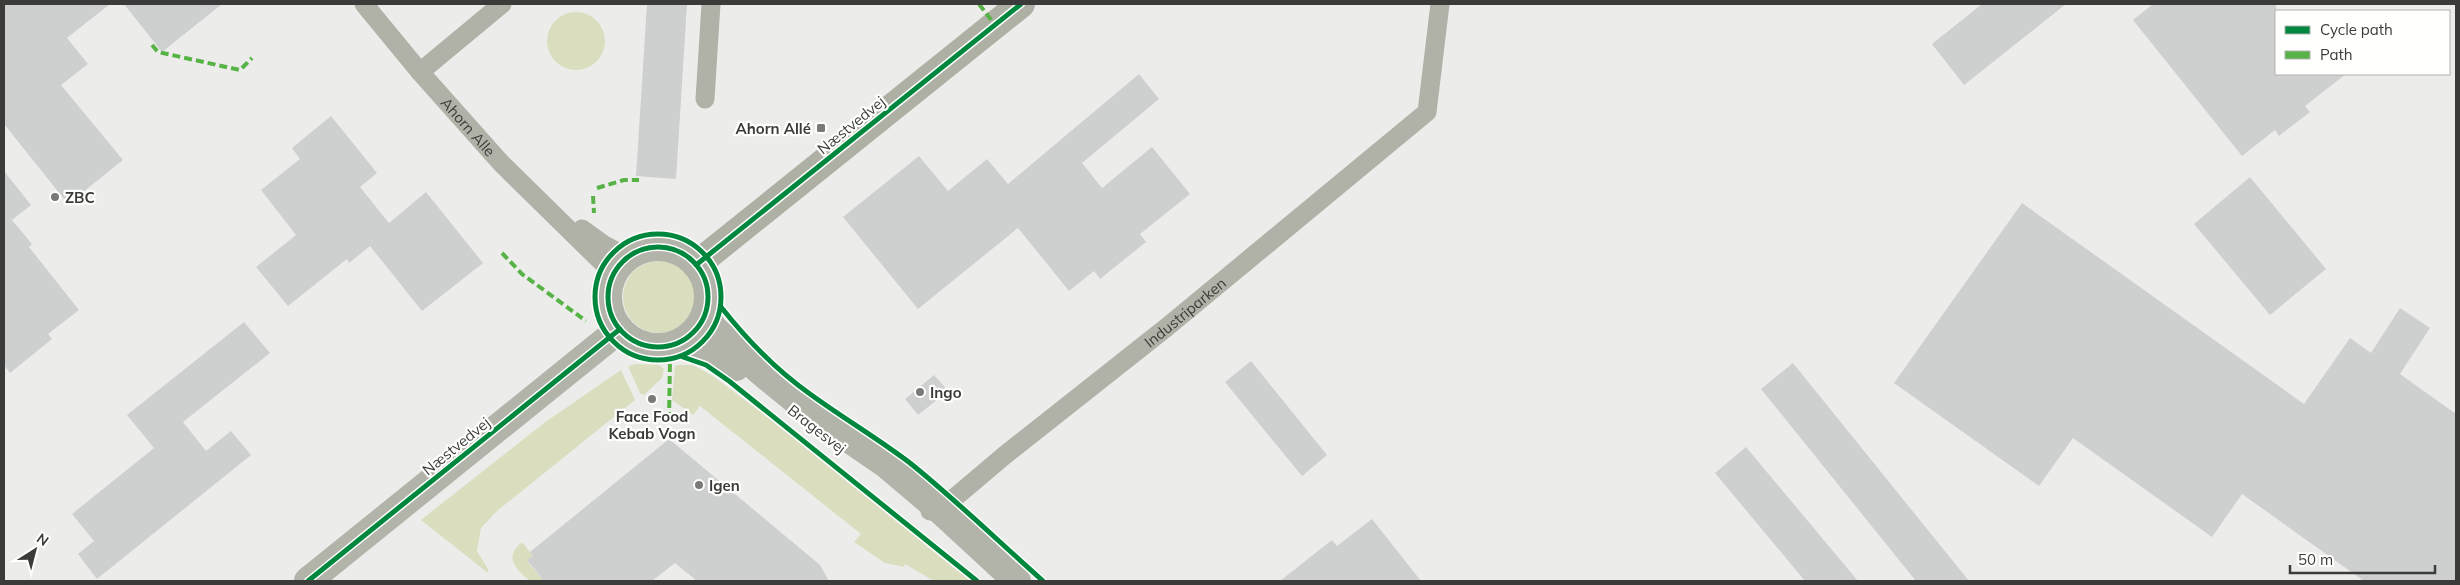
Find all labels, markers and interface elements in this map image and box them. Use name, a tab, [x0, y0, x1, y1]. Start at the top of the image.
legend	[2275, 10, 2450, 75]
text: Cycle path	[2320, 20, 2393, 39]
text: Path	[2320, 45, 2352, 64]
street label: Næstvedvej	[813, 92, 889, 158]
street label: Ahorn Alle	[437, 93, 500, 160]
place label: Ahorn Allé	[735, 119, 811, 138]
marker: Ahorn Allé	[815, 122, 827, 134]
place label: ZBC	[65, 188, 95, 207]
marker: ZBC	[49, 191, 61, 203]
street label: Industriparken	[1140, 273, 1230, 351]
place label: Ingo	[930, 383, 962, 402]
marker: Ingo	[914, 386, 926, 398]
marker: Face Food Kebab Vogn	[646, 393, 658, 405]
street label: Bragesvej	[784, 400, 850, 458]
place label: Face Food Kebab Vogn	[608, 407, 696, 443]
street label: Næstvedvej	[418, 413, 494, 479]
place label: Igen	[709, 476, 740, 495]
marker: Igen	[693, 479, 705, 491]
north arrow	[10, 525, 60, 575]
text: N	[33, 529, 52, 550]
scale bar	[2290, 542, 2435, 574]
text: 50 m	[2298, 550, 2333, 569]

